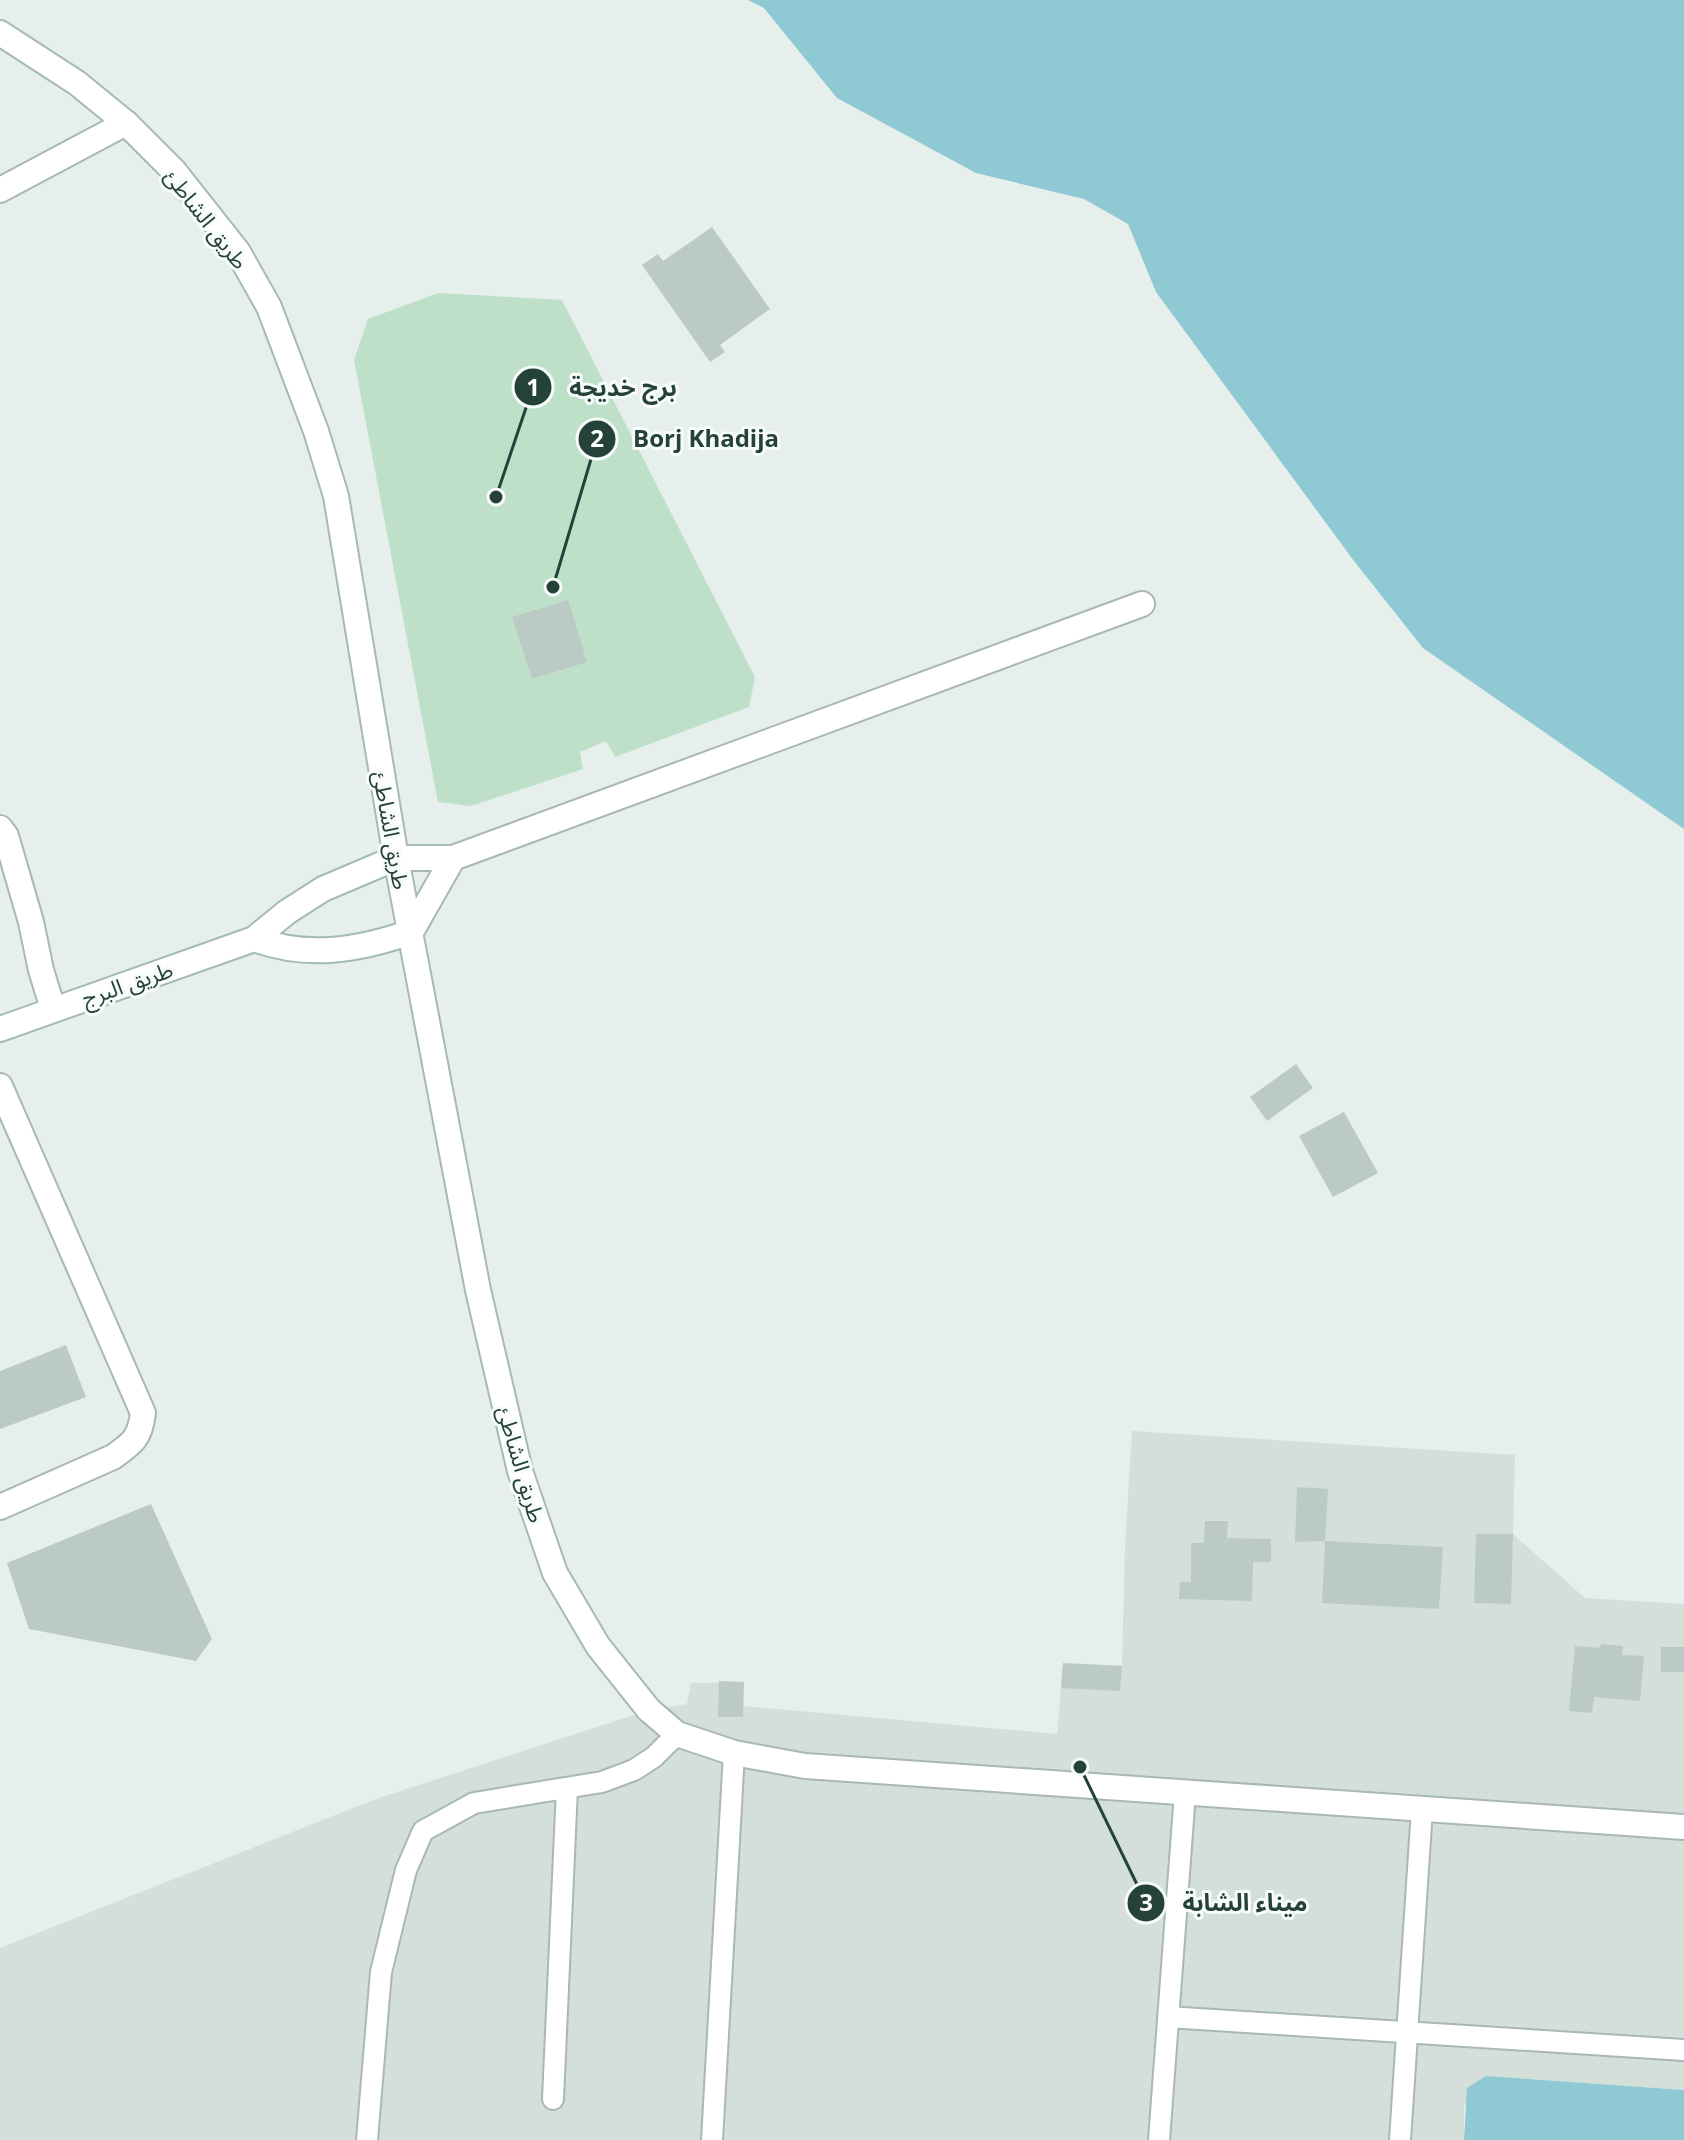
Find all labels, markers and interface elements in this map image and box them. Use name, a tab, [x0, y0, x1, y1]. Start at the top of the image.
street label: طريق الشاطئ	[158, 161, 256, 275]
callout: برج خديجة	[513, 363, 693, 411]
text: 1	[526, 370, 540, 403]
text: برج خديجة	[569, 370, 677, 405]
callout: Borj Khadija	[577, 415, 795, 463]
text: 2	[590, 421, 604, 454]
text: Borj Khadija	[633, 421, 779, 454]
street label: طريق الشاطئ	[367, 768, 417, 892]
street label: طريق البرج	[78, 953, 177, 1015]
street label: طريق الشاطئ	[491, 1402, 553, 1526]
callout: ميناء الشابة	[1126, 1879, 1323, 1927]
text: 3	[1139, 1885, 1153, 1918]
text: ميناء الشابة	[1183, 1885, 1307, 1918]

